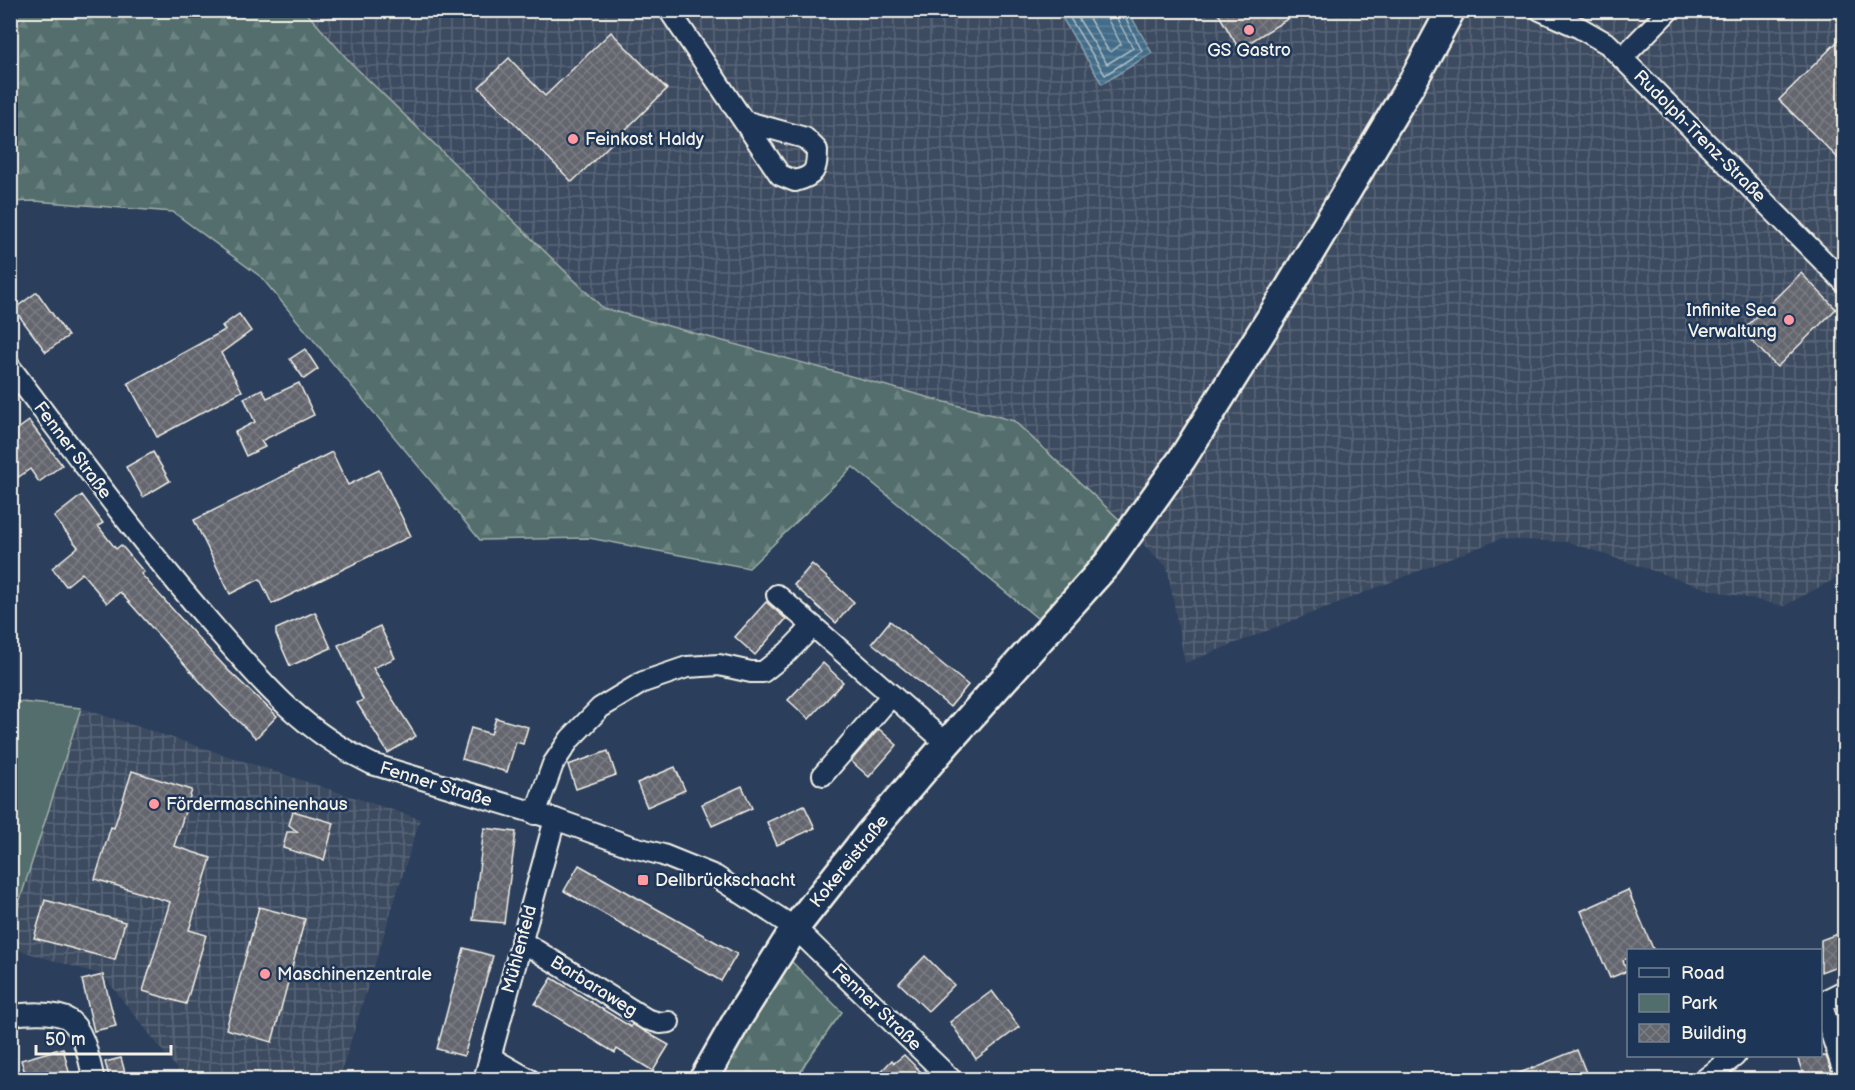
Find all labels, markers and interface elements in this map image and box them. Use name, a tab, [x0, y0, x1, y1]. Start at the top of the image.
marker: GS Gastro	[1242, 23, 1256, 37]
place label: GS Gastro	[1207, 40, 1291, 61]
street label: Rudolph-Trenz-Straße	[1629, 66, 1770, 207]
place label: Feinkost Haldy	[585, 129, 705, 150]
marker: Feinkost Haldy	[566, 132, 580, 146]
place label: Infinite Sea Verwaltung	[1686, 300, 1777, 342]
marker: Infinite Sea Verwaltung	[1782, 313, 1796, 327]
street label: Fenner Straße	[29, 398, 116, 503]
street label: Fenner Straße	[377, 757, 495, 812]
place label: Fördermaschinenhaus	[166, 794, 348, 815]
marker: Fördermaschinenhaus	[147, 797, 161, 811]
street label: Kokereistraße	[806, 810, 893, 912]
place label: Dellbrückschacht	[655, 870, 796, 891]
marker: Dellbrückschacht	[636, 873, 650, 887]
street label: Mühlenfeld	[498, 903, 541, 995]
legend	[1627, 949, 1822, 1057]
street label: Barbaraweg	[546, 951, 641, 1021]
street label: Fenner Straße	[828, 959, 926, 1056]
text: Road	[1681, 963, 1725, 984]
place label: Maschinenzentrale	[277, 964, 432, 985]
marker: Maschinenzentrale	[258, 967, 272, 981]
text: Park	[1681, 993, 1717, 1014]
scale bar	[36, 1018, 171, 1056]
text: Building	[1681, 1023, 1747, 1044]
text: 50 m	[45, 1029, 86, 1050]

